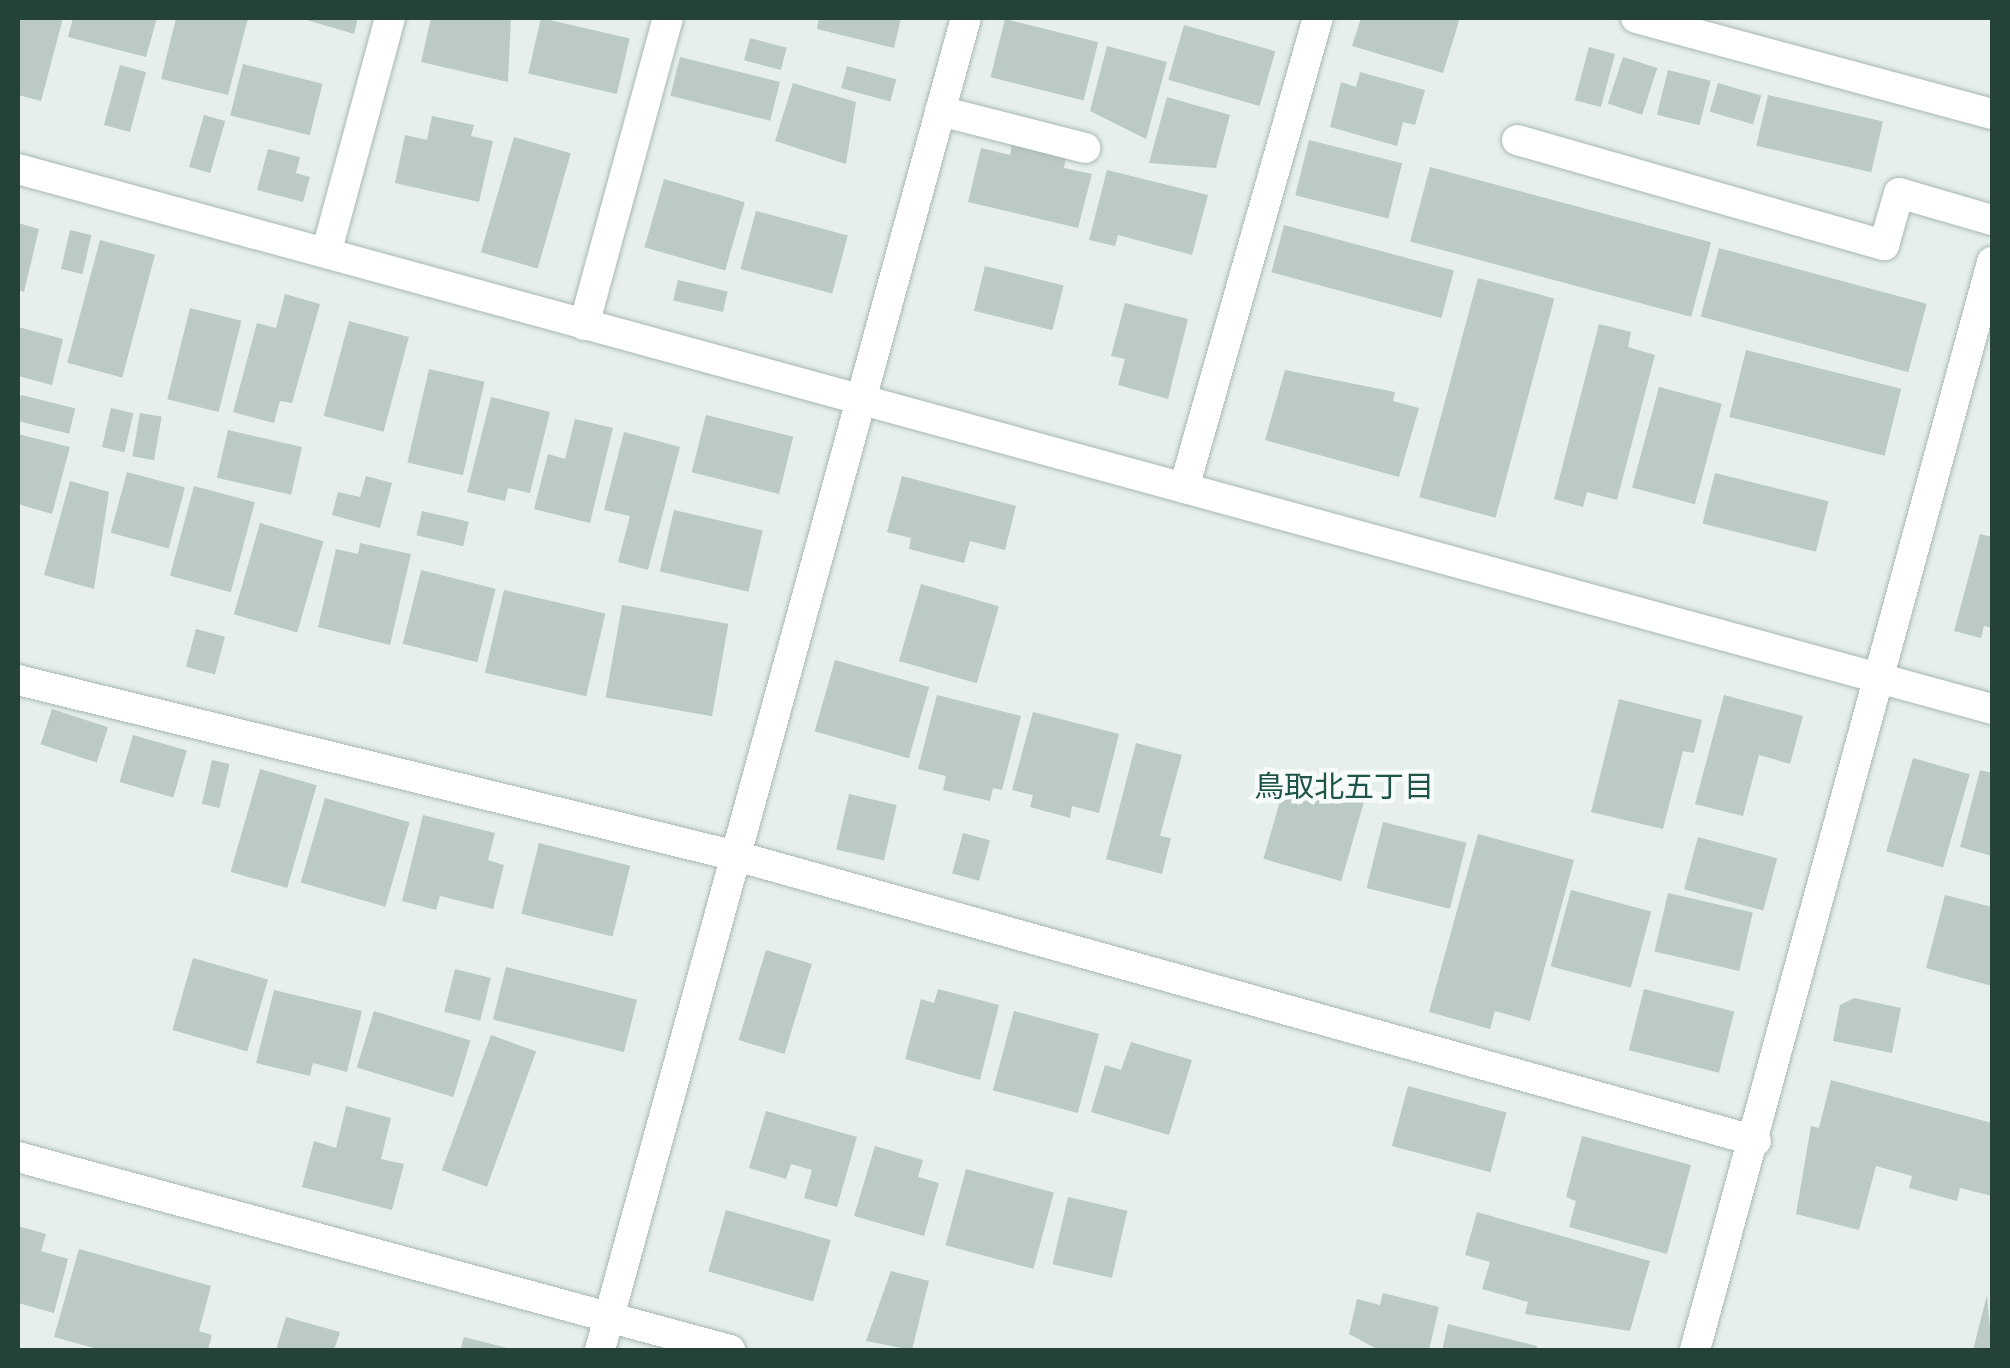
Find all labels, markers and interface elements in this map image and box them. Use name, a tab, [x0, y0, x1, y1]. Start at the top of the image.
district label: 鳥取北五丁目	[1254, 769, 1434, 805]

